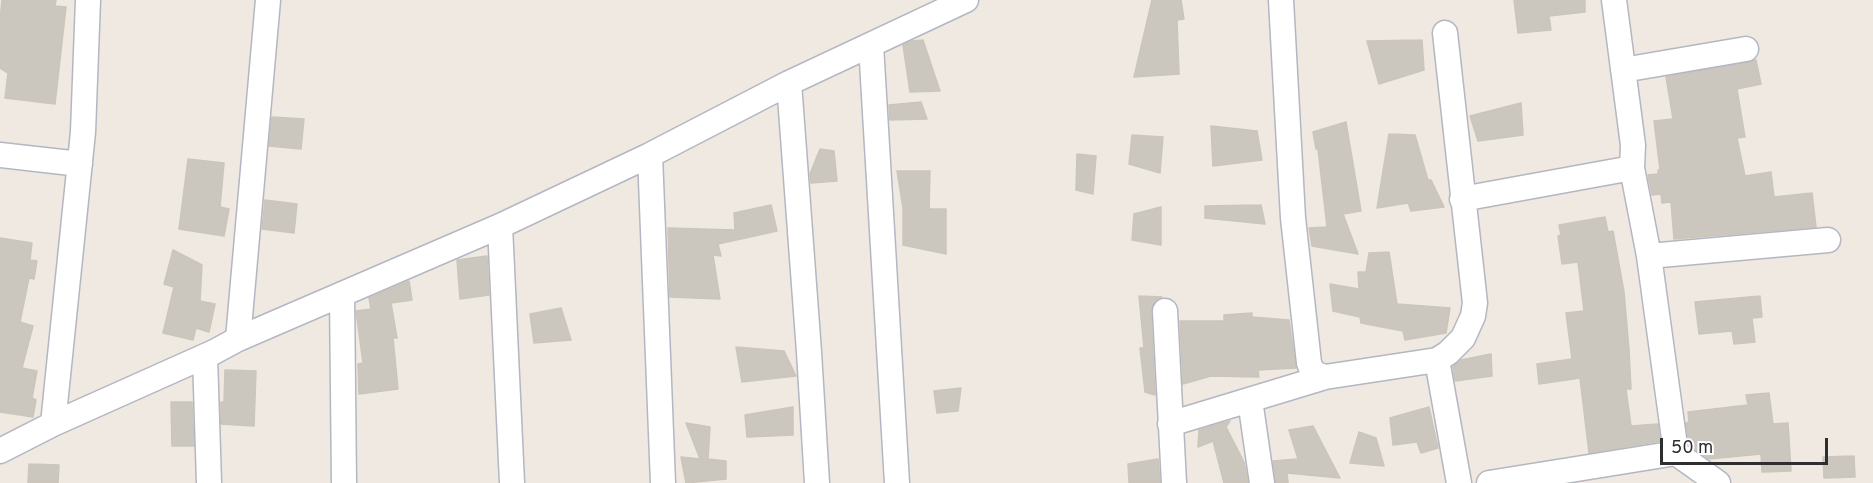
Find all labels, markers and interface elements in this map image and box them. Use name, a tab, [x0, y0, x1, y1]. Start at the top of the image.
scale bar	[1663, 426, 1831, 464]
text: 50 m	[1671, 437, 1713, 460]

